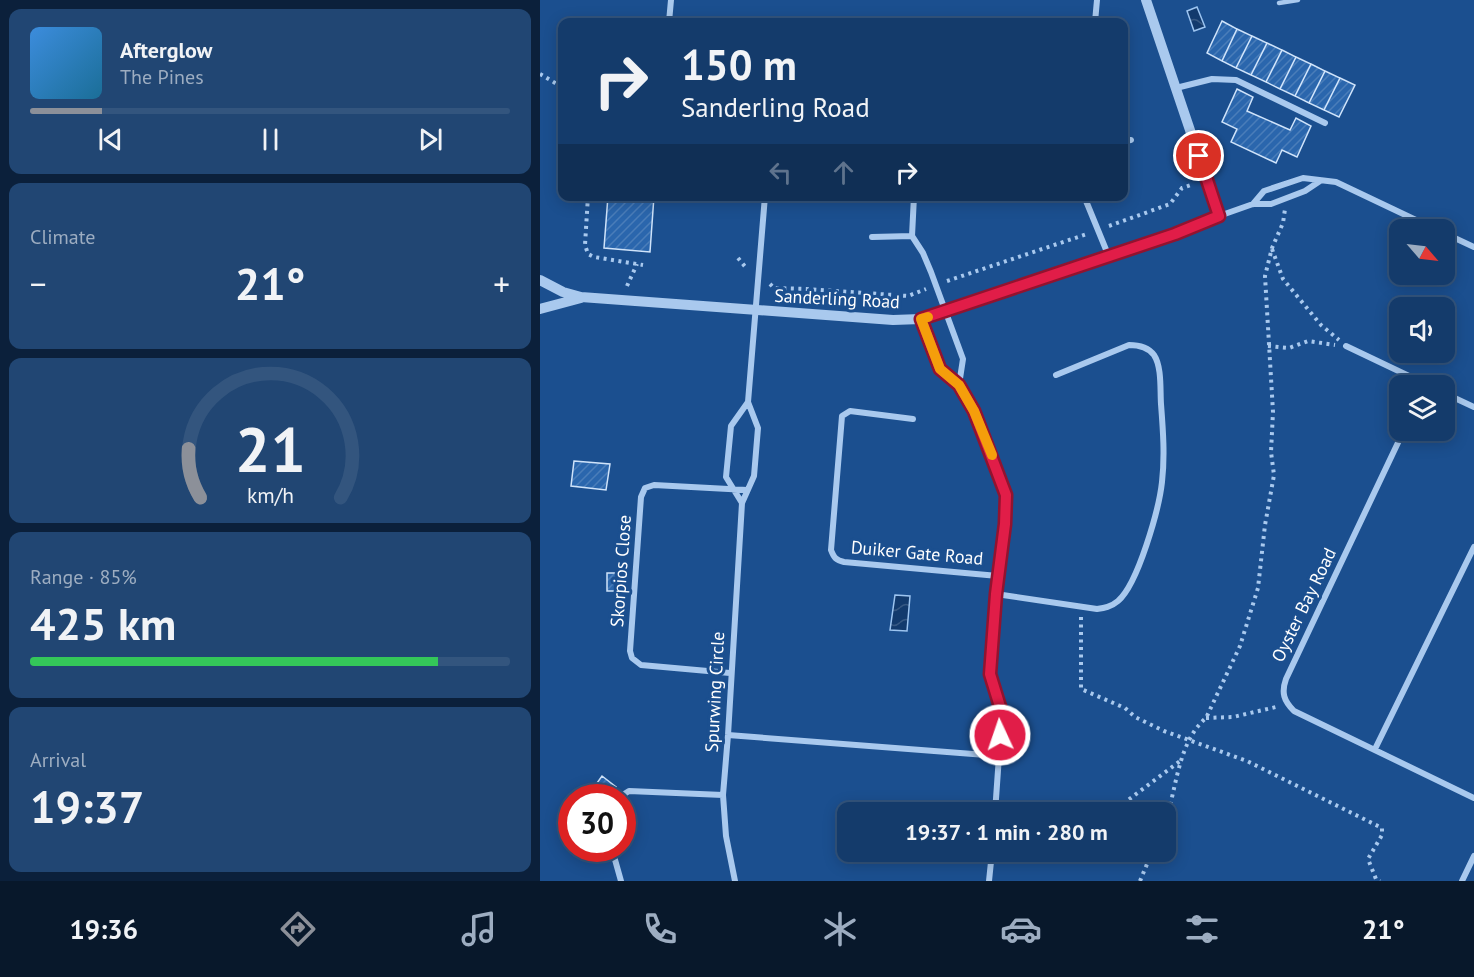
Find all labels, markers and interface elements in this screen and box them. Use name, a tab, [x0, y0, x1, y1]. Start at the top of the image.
text: Afterglow	[120, 36, 212, 64]
text: 150 m	[681, 37, 797, 92]
icon: right	[582, 42, 660, 120]
text: The Pines	[120, 64, 204, 90]
text: Sanderling Road	[681, 90, 870, 124]
icon: previous	[94, 123, 127, 156]
icon: pause	[254, 123, 287, 156]
icon: next	[414, 123, 447, 156]
pin	[1173, 130, 1224, 181]
icon: arrive	[1182, 139, 1215, 172]
icon: left	[764, 156, 797, 189]
icon: ahead	[827, 156, 860, 189]
icon: right	[890, 156, 923, 189]
north arrow	[1389, 219, 1455, 285]
map controls	[1389, 219, 1455, 441]
text: Climate	[30, 224, 96, 250]
text: 21°	[235, 254, 305, 312]
text: −	[30, 262, 47, 305]
text: +	[493, 262, 510, 305]
street label: Sanderling Road	[774, 284, 900, 313]
button: sound	[1389, 297, 1455, 363]
button: layers	[1389, 375, 1455, 441]
text: 21	[235, 408, 305, 489]
text: km/h	[246, 481, 293, 509]
street label: Skorpios Close	[605, 514, 636, 628]
street label: Duiker Gate Road	[850, 535, 984, 570]
street label: Oyster Bay Road	[1266, 544, 1341, 666]
text: Range · 85%	[30, 564, 137, 590]
text: 425 km	[30, 594, 176, 652]
street label: Spurwing Circle	[700, 631, 729, 753]
position arrow	[968, 703, 1032, 767]
text: Arrival	[30, 747, 86, 773]
text: 19:37	[30, 777, 144, 835]
speed limit sign: 30	[558, 784, 636, 862]
text: 19:37 · 1 min · 280 m	[905, 818, 1108, 846]
icon: directions	[277, 908, 319, 950]
icon: music	[458, 908, 500, 950]
icon: phone	[639, 908, 681, 950]
icon: climate	[819, 908, 861, 950]
icon: car	[1000, 908, 1042, 950]
icon: filters	[1181, 908, 1223, 950]
text: 19:36	[69, 912, 138, 946]
text: 21°	[1362, 912, 1404, 946]

